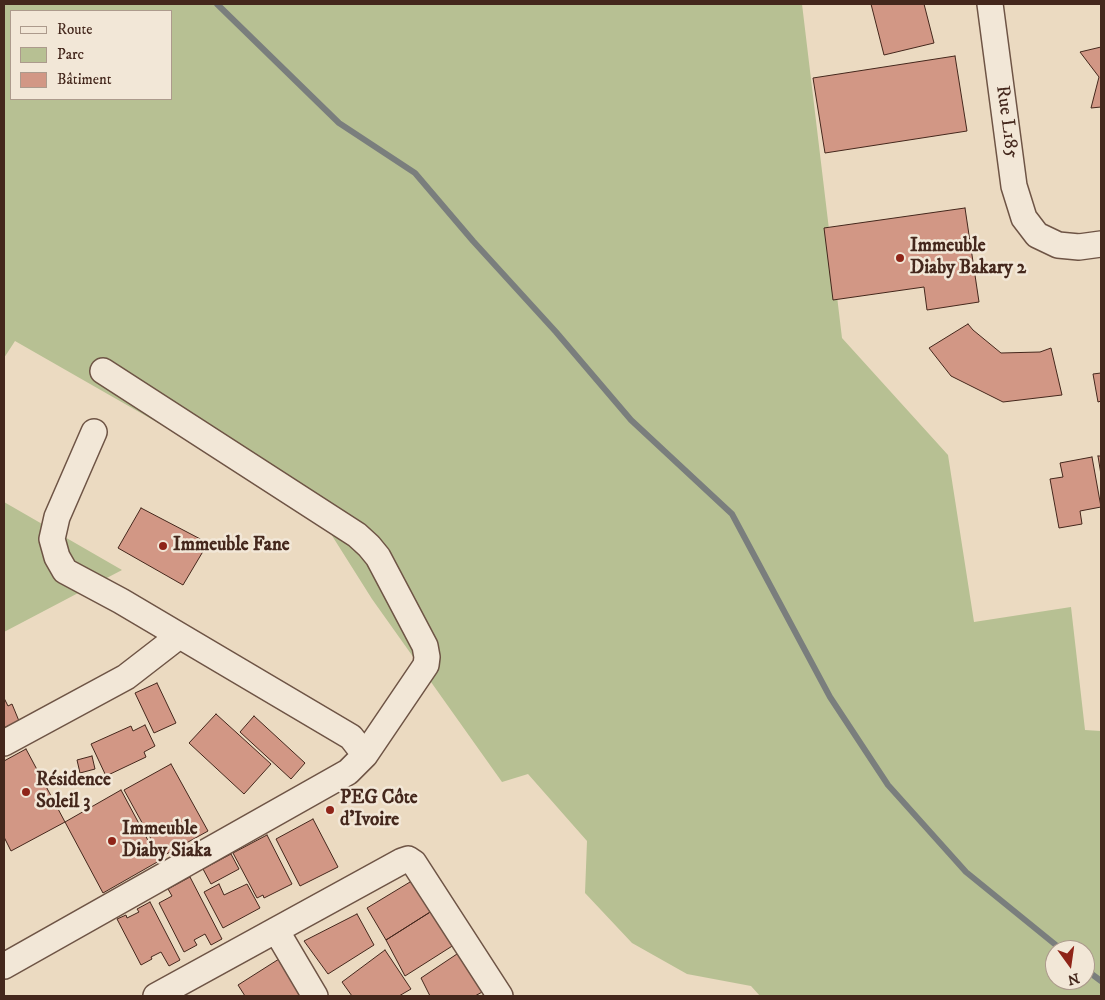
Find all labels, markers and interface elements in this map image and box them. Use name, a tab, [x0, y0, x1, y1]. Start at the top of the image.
legend	[10, 10, 172, 100]
text: Route	[57, 20, 92, 39]
text: Parc	[57, 45, 84, 64]
text: Bâtiment	[57, 70, 112, 89]
street label: Rue L185	[990, 84, 1022, 160]
place label: Immeuble Diaby Bakary 2	[910, 236, 1026, 280]
marker: Immeuble Diaby Bakary 2	[894, 252, 906, 264]
place label: Immeuble Fane	[173, 535, 290, 557]
marker: Immeuble Fane	[157, 540, 169, 552]
place label: Résidence Soleil 3	[36, 770, 111, 814]
marker: Résidence Soleil 3	[20, 786, 32, 798]
place label: PEG Côte d’Ivoire	[340, 788, 418, 832]
marker: PEG Côte d’Ivoire	[324, 804, 336, 816]
place label: Immeuble Diaby Siaka	[122, 819, 212, 863]
marker: Immeuble Diaby Siaka	[106, 835, 118, 847]
north arrow	[1045, 940, 1095, 990]
text: N	[1066, 968, 1081, 989]

